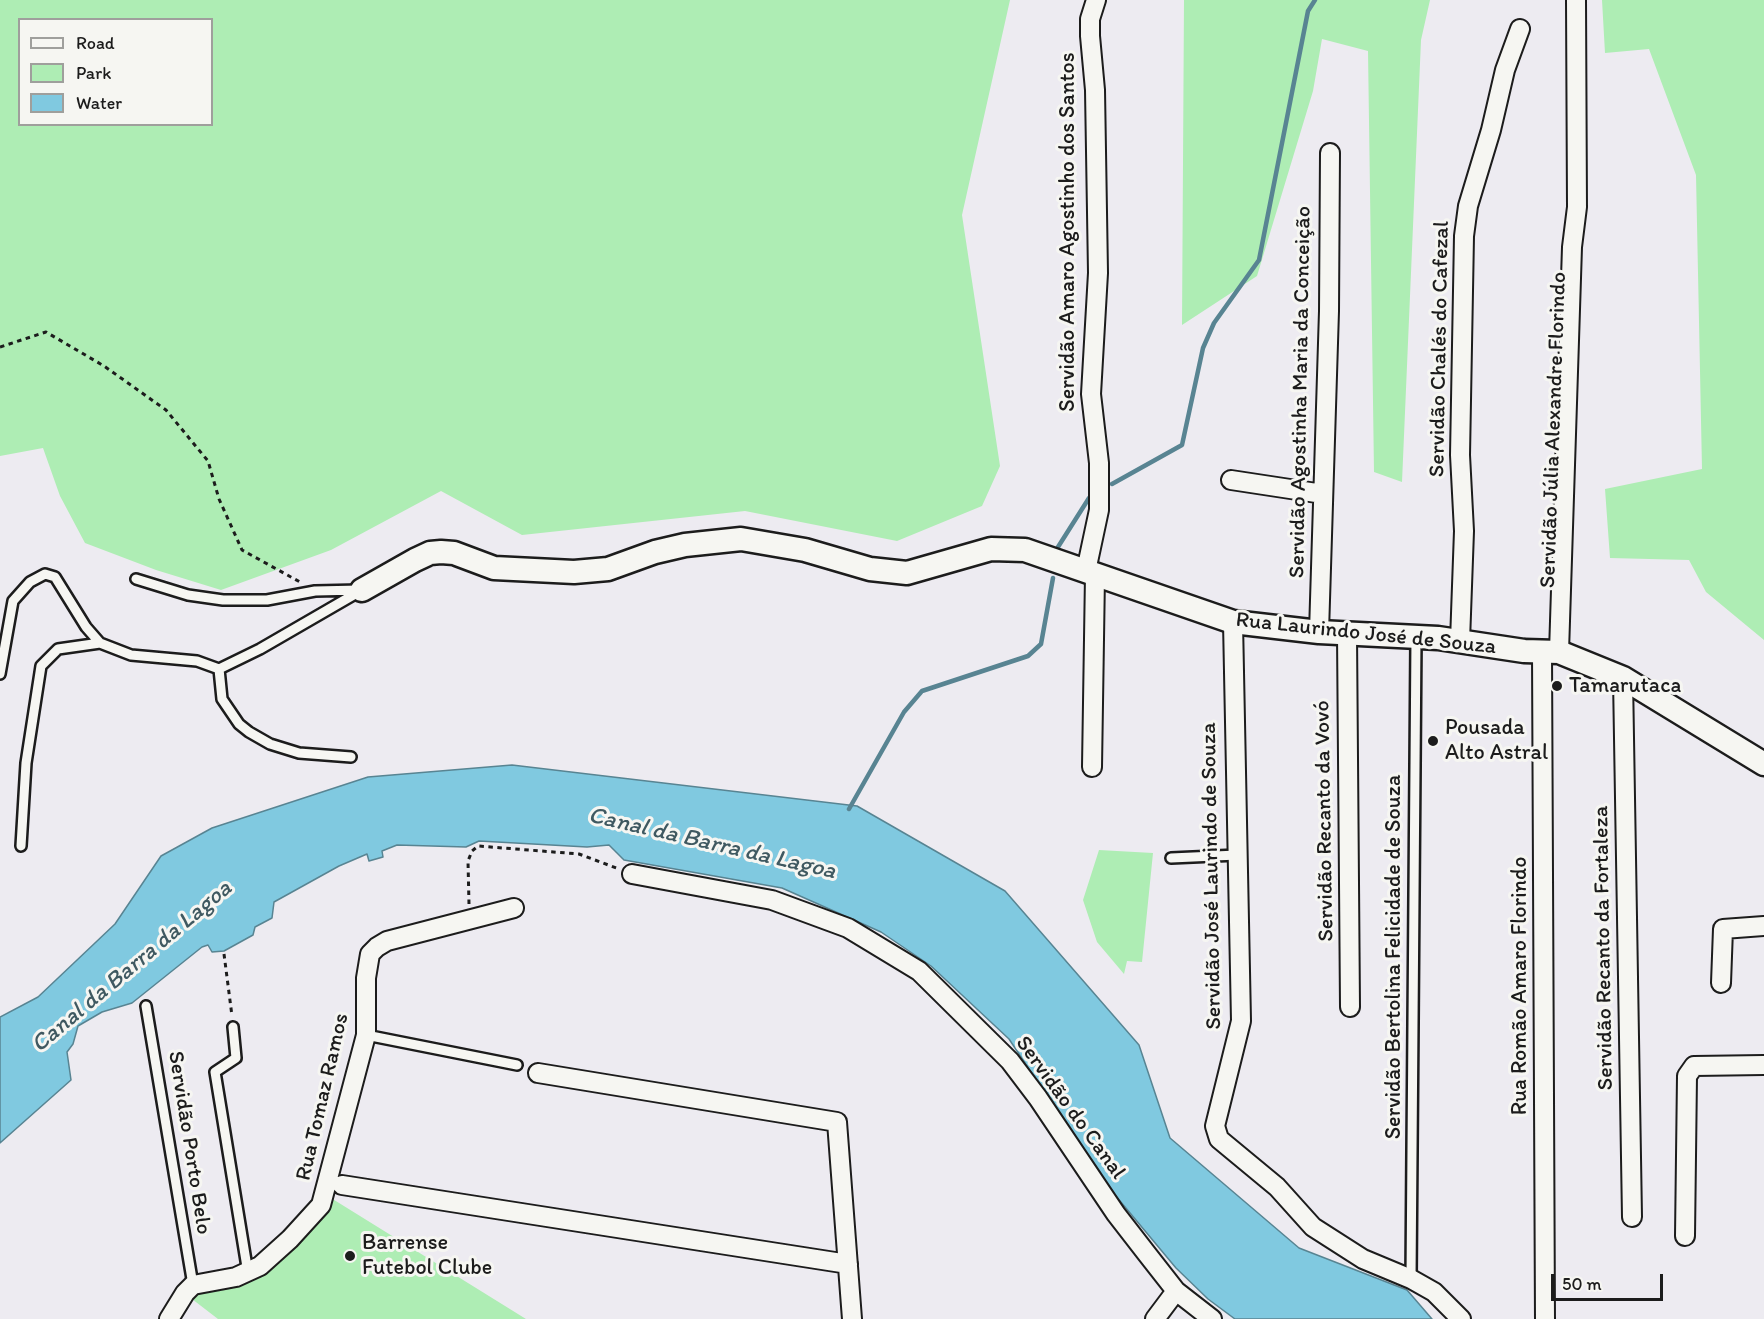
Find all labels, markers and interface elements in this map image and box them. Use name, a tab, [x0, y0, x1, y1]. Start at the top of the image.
legend	[18, 18, 213, 126]
text: Road	[76, 32, 115, 54]
street label: Servidão Amaro Agostinho dos Santos	[1055, 52, 1081, 412]
text: Park	[76, 62, 111, 84]
text: Water	[76, 92, 122, 114]
street label: Servidão Agostinha Maria da Conceição	[1285, 206, 1317, 578]
street label: Servidão Chalés do Cafezal	[1425, 221, 1455, 477]
street label: Servidão Júlia Alexandre Florindo	[1535, 271, 1573, 589]
street label: Rua Laurindo José de Souza	[1235, 607, 1497, 661]
place label: Tamarutaca	[1569, 673, 1681, 699]
marker: Tamarutaca	[1550, 679, 1564, 693]
street label: Servidão Recanto da Vovó	[1310, 700, 1340, 942]
place label: Pousada Alto Astral	[1445, 715, 1548, 766]
street label: Servidão José Laurindo de Souza	[1196, 722, 1228, 1030]
marker: Pousada Alto Astral	[1426, 734, 1440, 748]
street label: Servidão Bertolina Felicidade de Souza	[1381, 775, 1407, 1139]
water label: Canal da Barra da Lagoa	[585, 801, 839, 887]
street label: Servidão Recanto da Fortaleza	[1588, 806, 1620, 1090]
street label: Rua Romão Amaro Florindo	[1507, 857, 1533, 1115]
water label: Canal da Barra da Lagoa	[26, 875, 238, 1059]
street label: Rua Tomaz Ramos	[291, 1011, 355, 1183]
street label: Servidão do Canal	[1009, 1031, 1131, 1185]
street label: Servidão Porto Belo	[161, 1049, 217, 1237]
place label: Barrense Futebol Clube	[362, 1230, 492, 1282]
marker: Barrense Futebol Clube	[343, 1249, 357, 1263]
scale bar	[1554, 1262, 1666, 1300]
text: 50 m	[1562, 1273, 1602, 1295]

